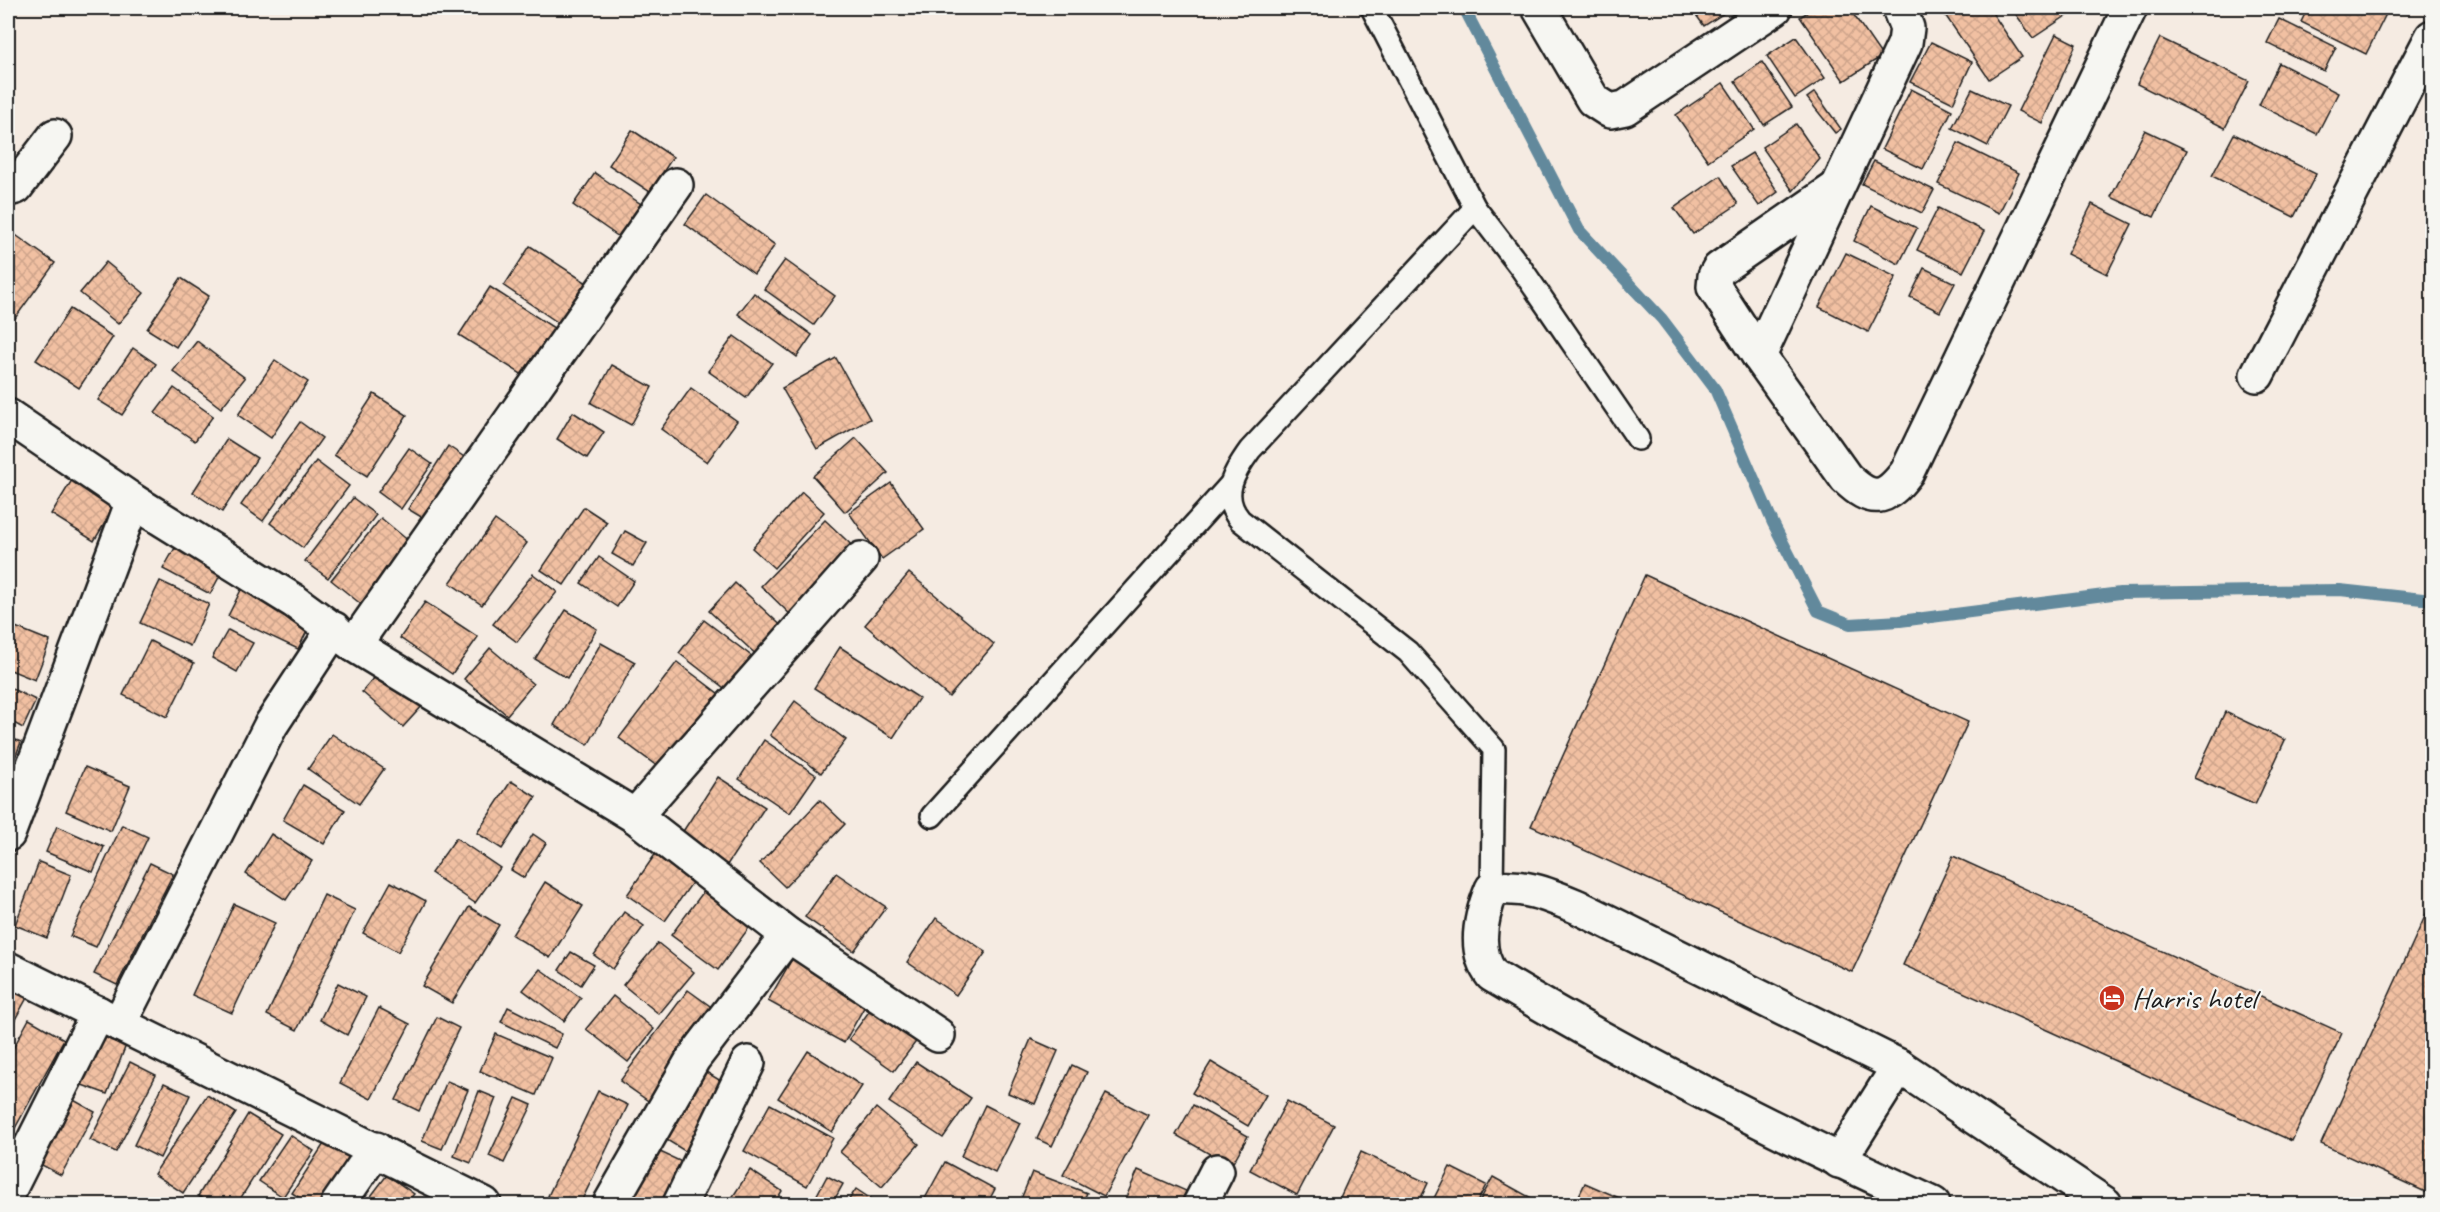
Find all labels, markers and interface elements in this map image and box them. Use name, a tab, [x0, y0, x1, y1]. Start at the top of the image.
place label: Harris hotel	[2132, 979, 2261, 1017]
hotel icon: Harris hotel	[2097, 983, 2127, 1013]

